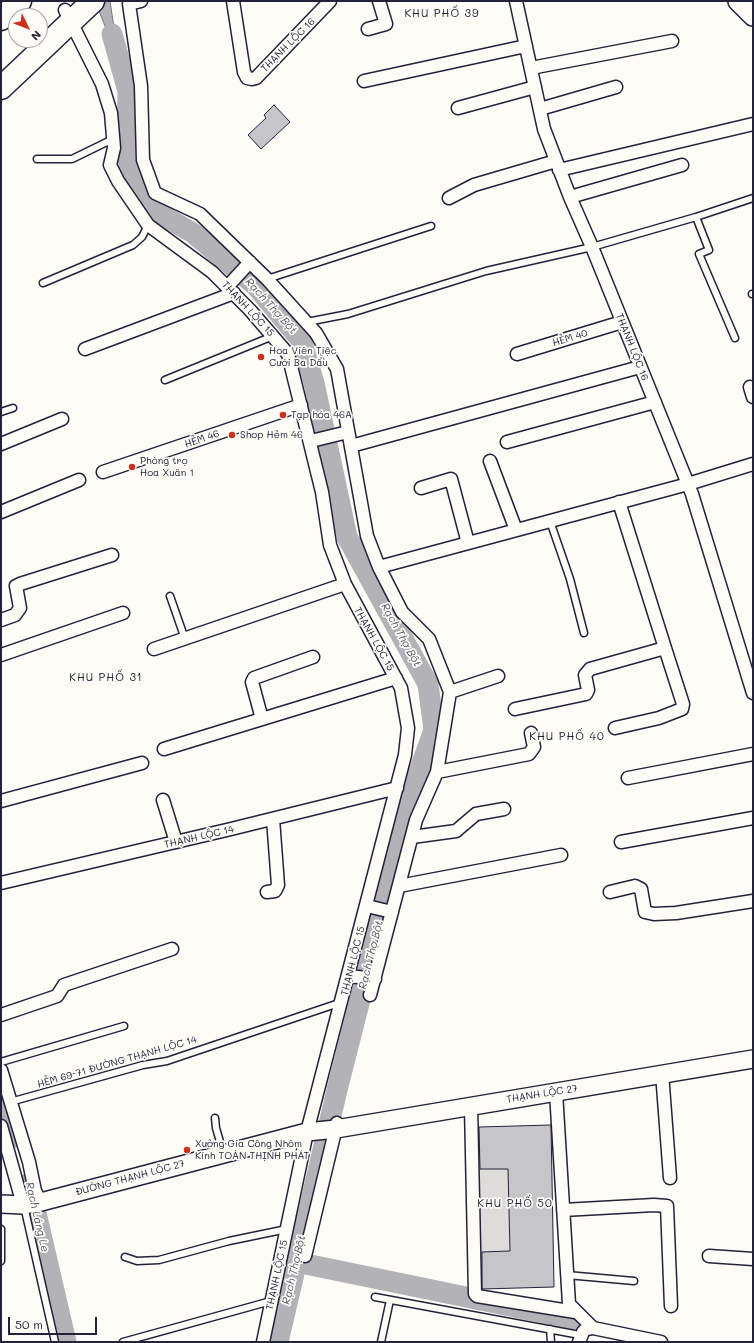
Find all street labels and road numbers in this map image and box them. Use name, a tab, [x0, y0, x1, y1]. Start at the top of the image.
street label: THẠNH LỘC 16	[259, 16, 317, 74]
street label: THẠNH LỘC 15	[219, 279, 277, 339]
street label: THẠNH LỘC 16	[613, 312, 651, 382]
street label: HẺM 40	[551, 327, 589, 349]
street label: HẺM 46	[183, 427, 221, 451]
street label: THẠNH LỘC 15	[352, 605, 396, 673]
street label: THẠNH LỘC 14	[163, 823, 235, 851]
street label: THẠNH LỘC 15	[339, 925, 367, 997]
street label: HẺM 69-71 ĐƯỜNG THẠNH LỘC 14	[36, 1033, 198, 1091]
street label: THẠNH LỘC 27	[506, 1082, 578, 1106]
street label: ĐƯỜNG THẠNH LỘC 27	[74, 1158, 186, 1198]
street label: THẠNH LỘC 15	[264, 1239, 290, 1311]

